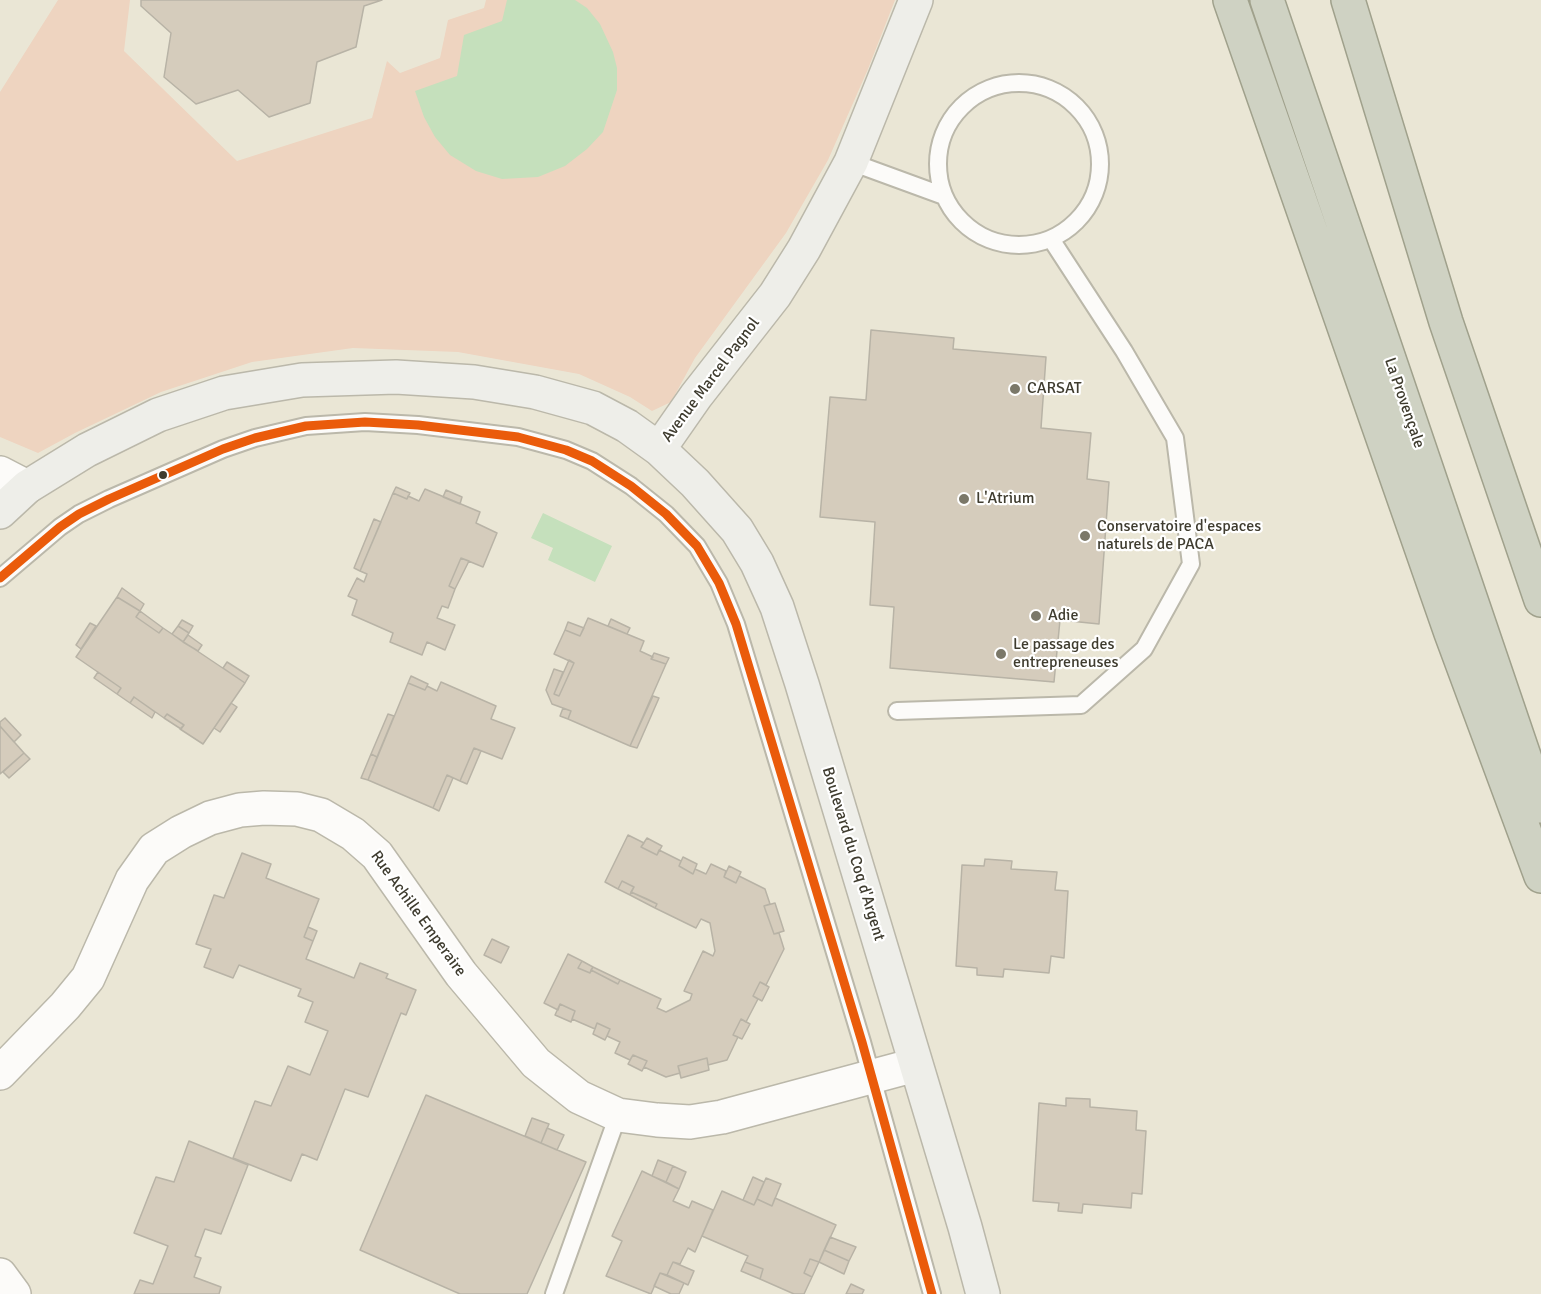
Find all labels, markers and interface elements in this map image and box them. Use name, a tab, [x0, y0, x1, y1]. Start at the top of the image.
street label: Avenue Marcel Pagnol	[658, 314, 764, 446]
street label: La Provençale	[1380, 355, 1428, 451]
place label: CARSAT	[1027, 379, 1082, 399]
marker: CARSAT	[1008, 382, 1022, 396]
unlabelled marker	[157, 469, 169, 481]
place label: L'Atrium	[976, 489, 1035, 509]
marker: L'Atrium	[957, 492, 971, 506]
place label: Conservatoire d'espaces naturels de PACA	[1097, 517, 1261, 555]
marker: Conservatoire d'espaces naturels de PACA	[1078, 529, 1092, 543]
place label: Adie	[1048, 606, 1078, 626]
marker: Adie	[1029, 609, 1043, 623]
place label: Le passage des entrepreneuses	[1013, 635, 1118, 673]
marker: Le passage des entrepreneuses	[994, 647, 1008, 661]
street label: Boulevard du Coq d'Argent	[817, 765, 889, 943]
street label: Rue Achille Emperaire	[366, 847, 470, 981]

